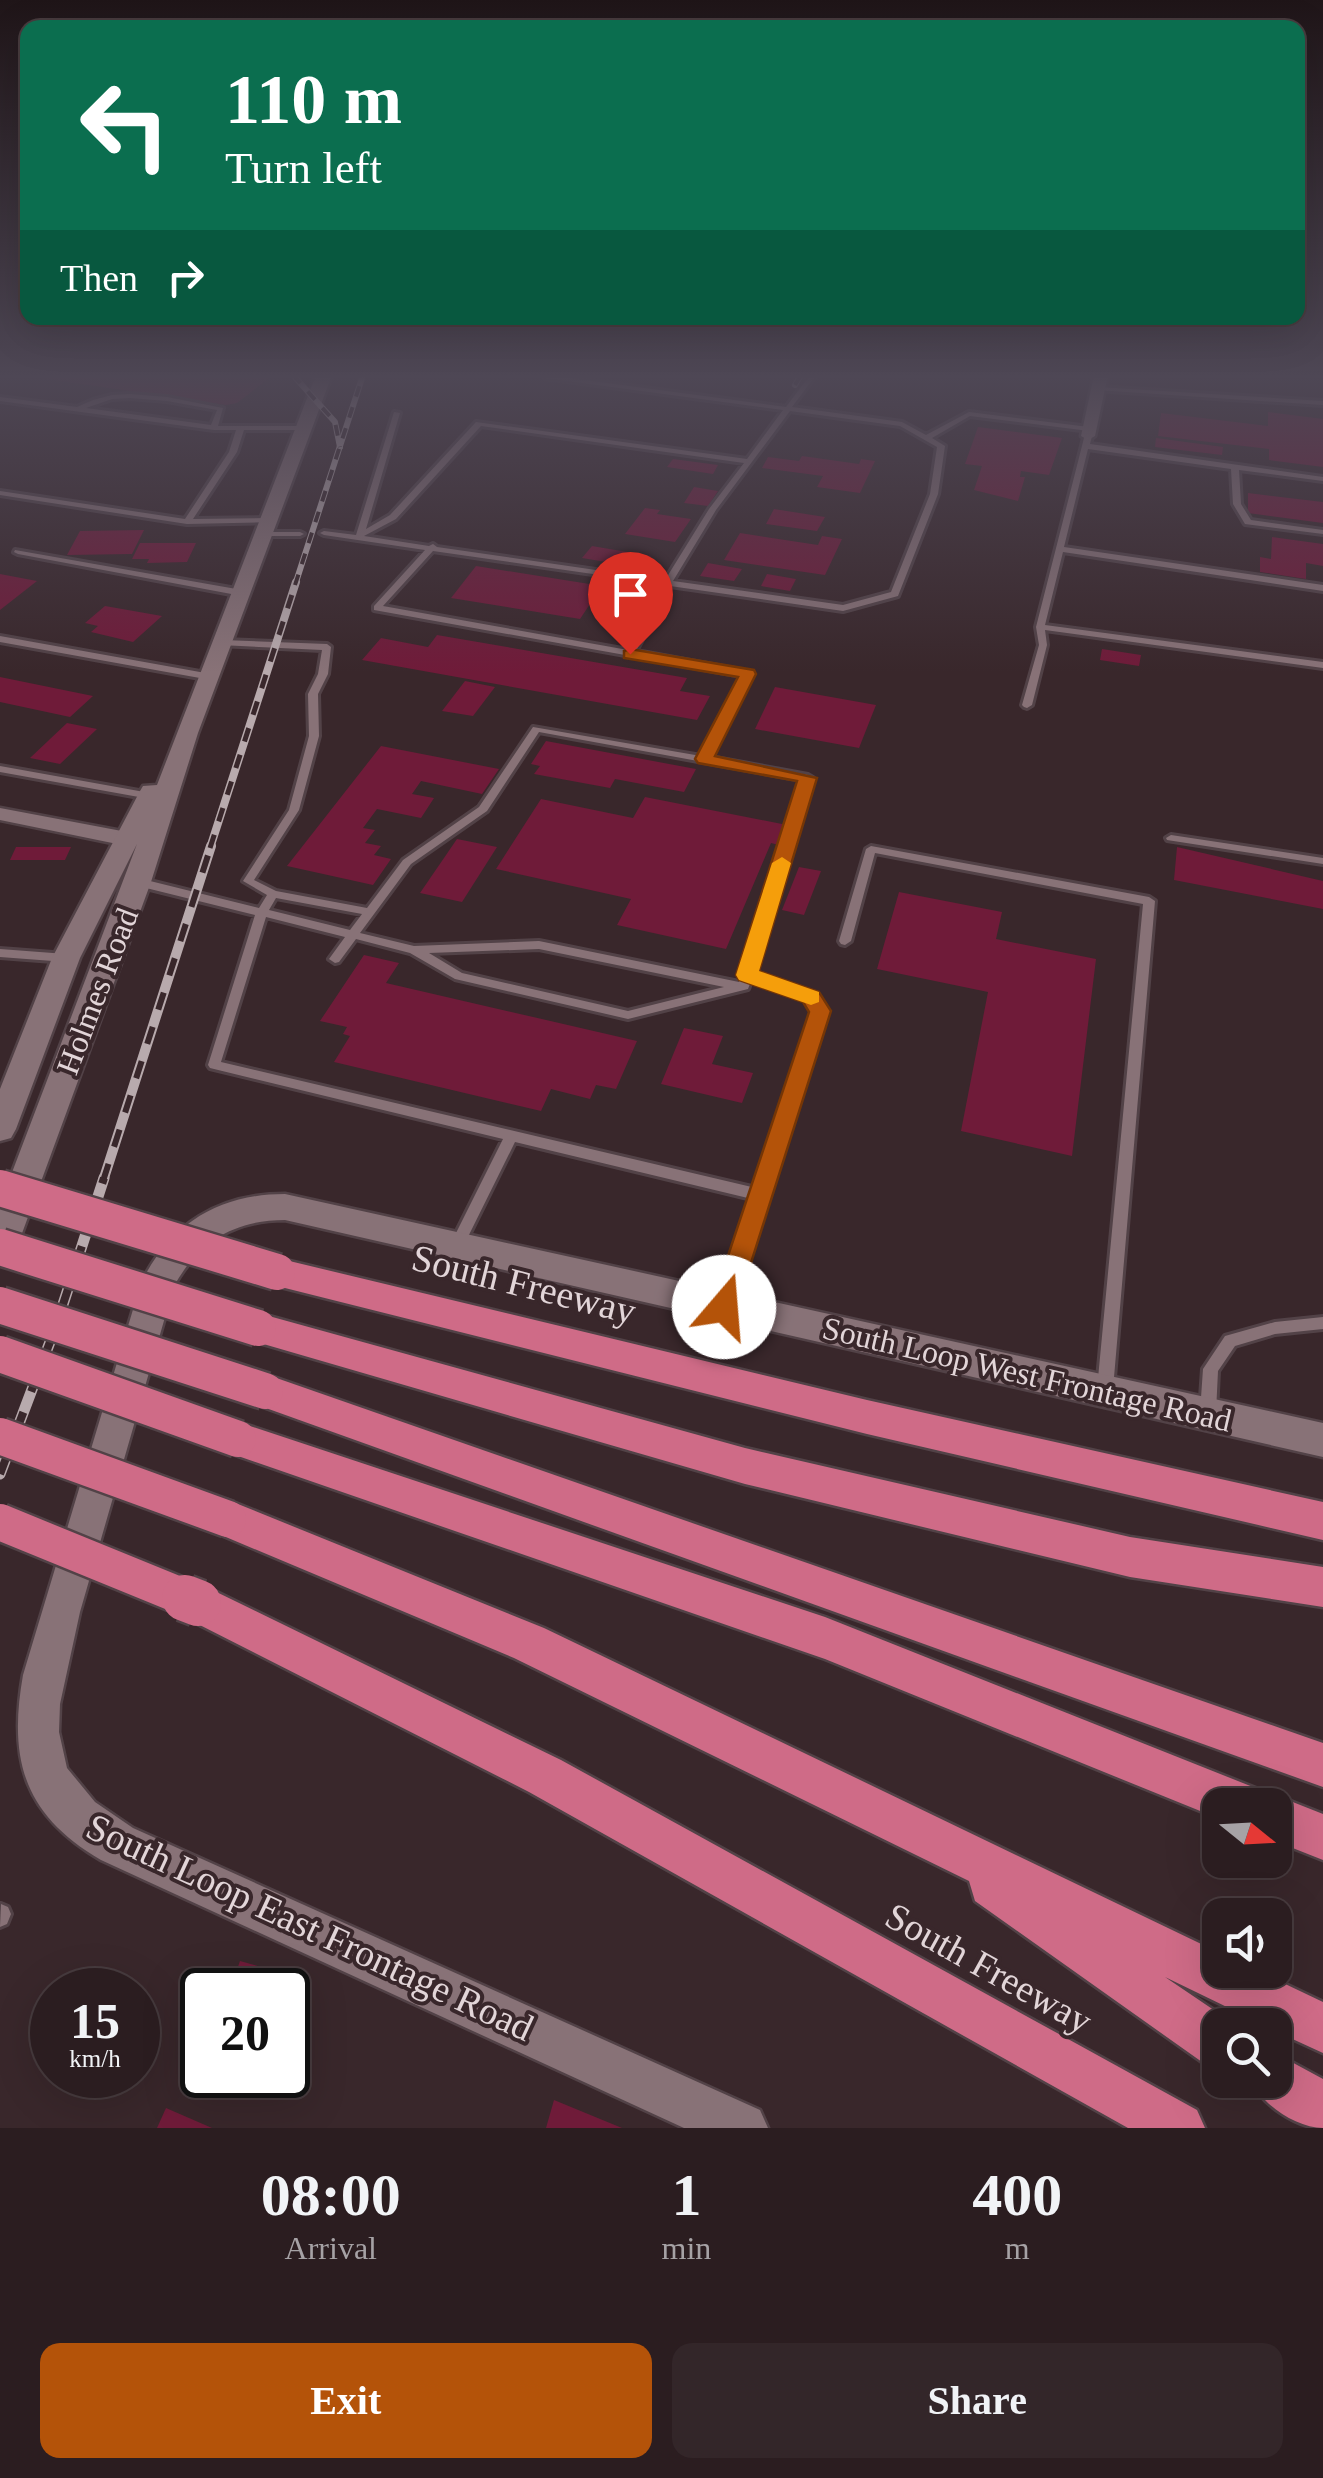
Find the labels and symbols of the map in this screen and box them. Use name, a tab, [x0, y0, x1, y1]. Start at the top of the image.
pin	[588, 552, 673, 655]
street label: Holmes Road	[49, 903, 145, 1079]
street label: South Freeway	[408, 1236, 640, 1332]
position arrow	[672, 1255, 776, 1359]
street label: South Loop West Frontage Road	[819, 1309, 1235, 1439]
north arrow	[1202, 1788, 1292, 1878]
street label: South Loop East Frontage Road	[80, 1805, 540, 2049]
street label: South Freeway	[879, 1894, 1099, 2042]
speed limit sign: 20	[180, 1968, 310, 2098]

